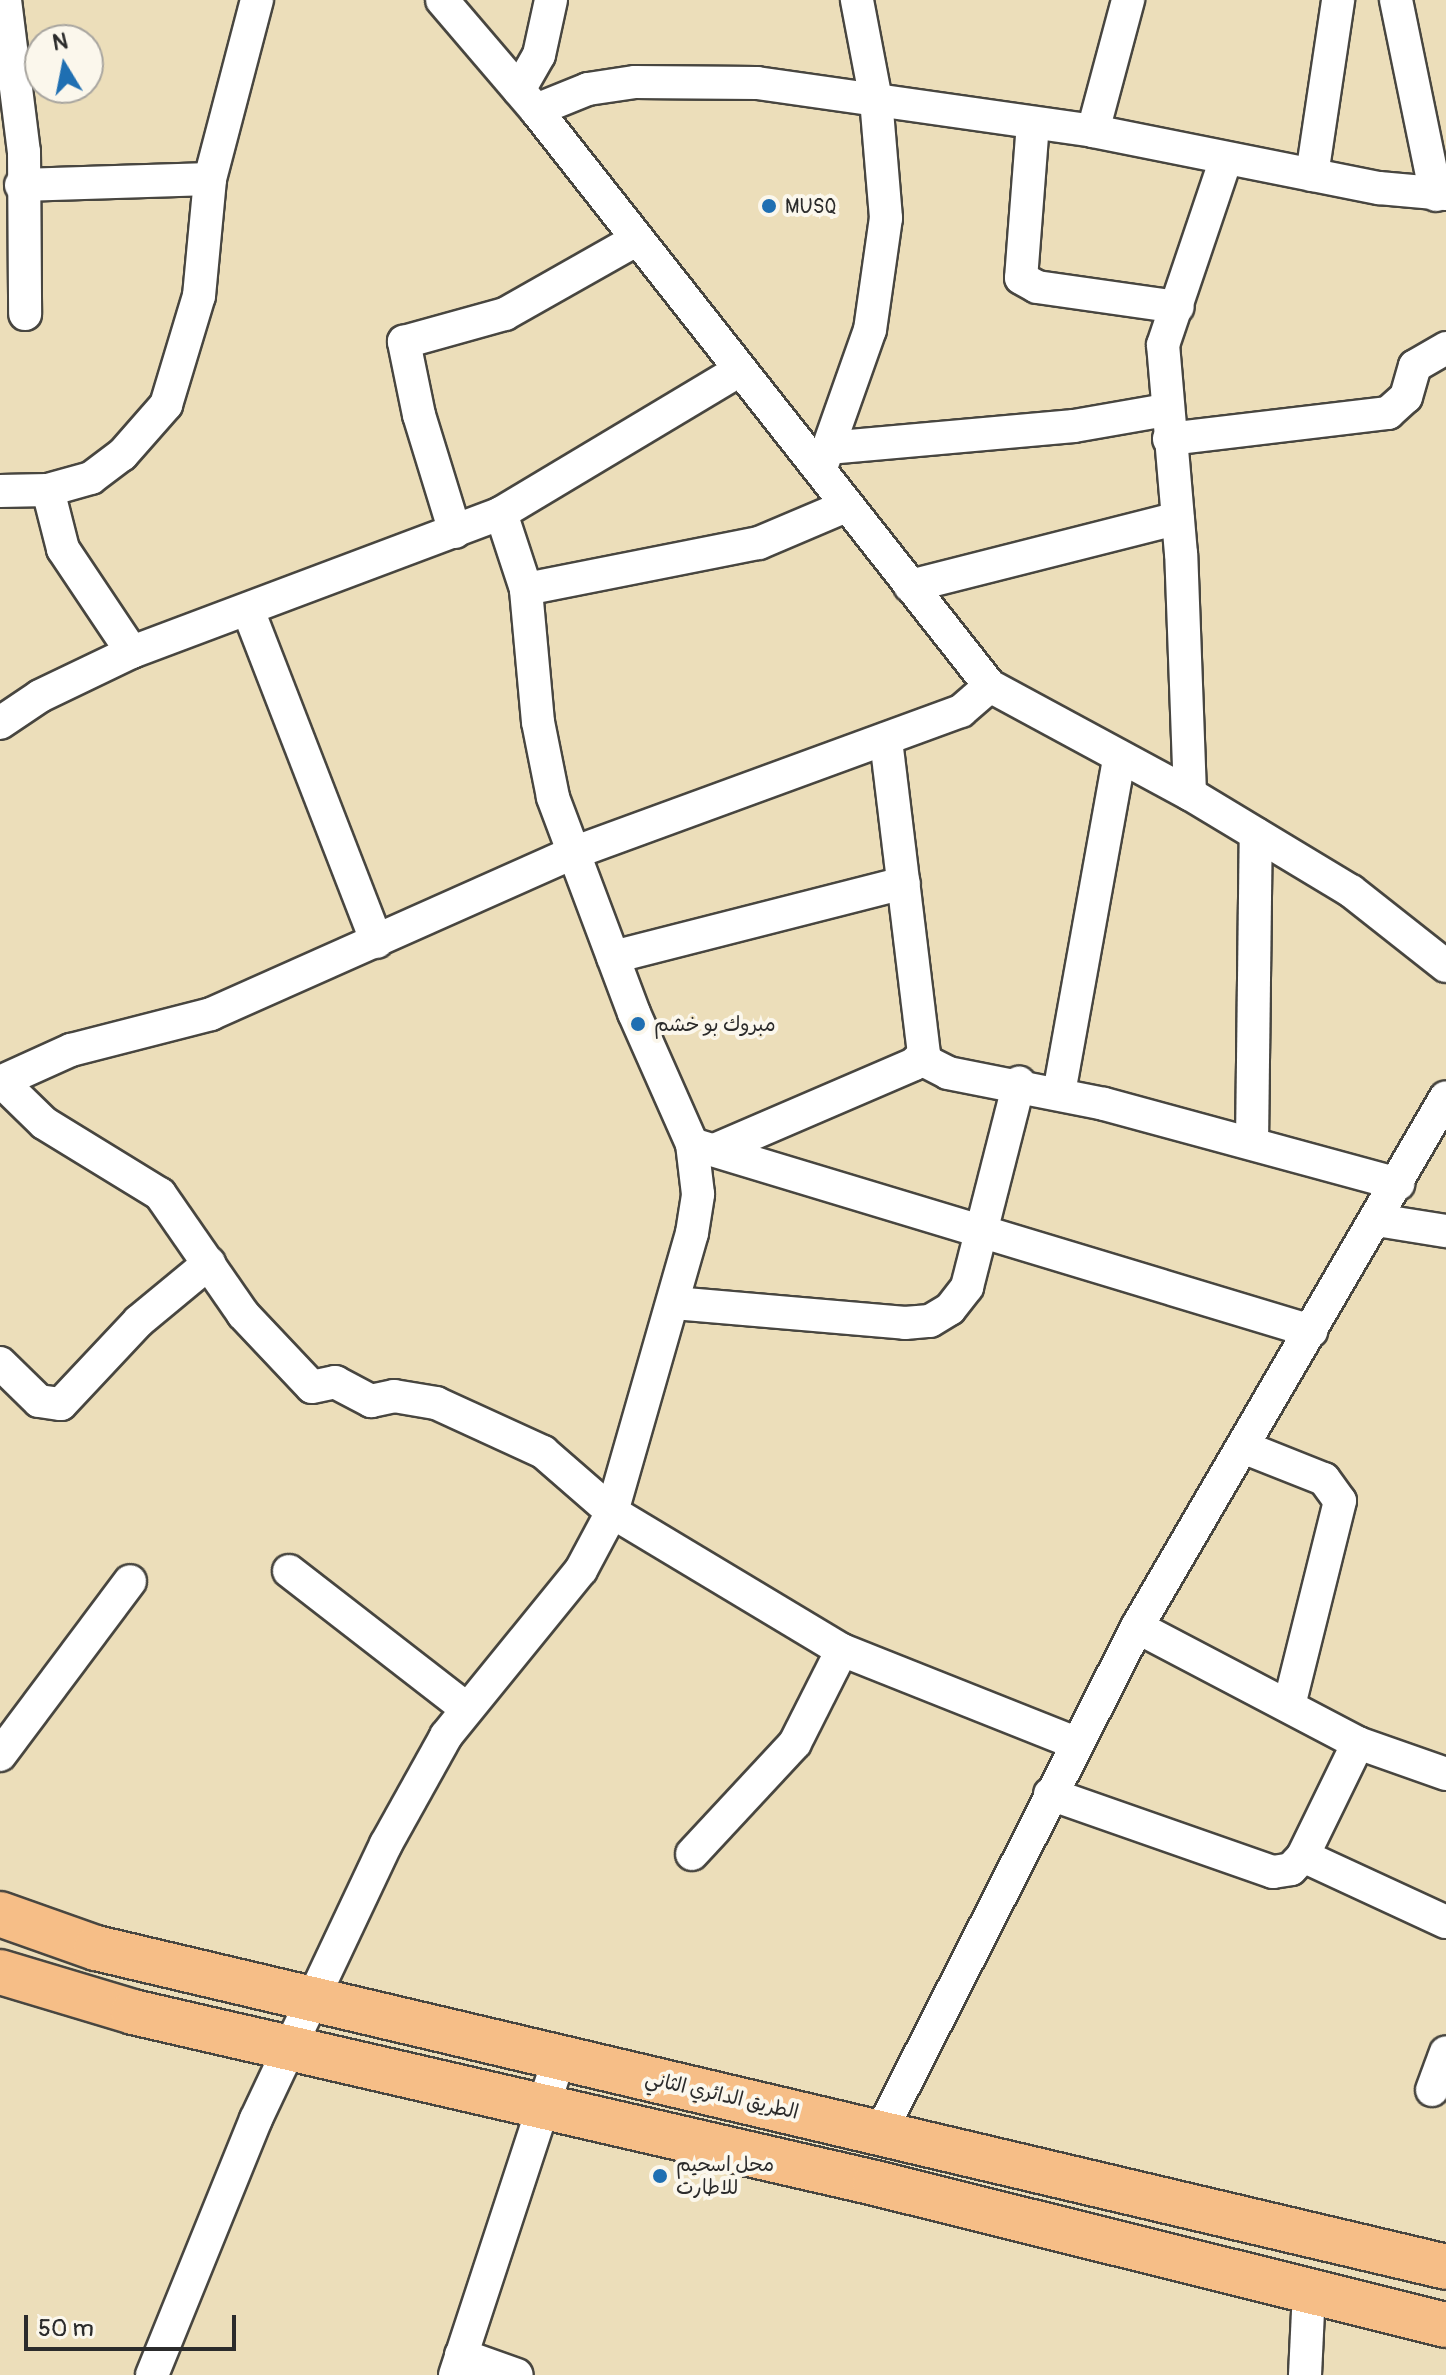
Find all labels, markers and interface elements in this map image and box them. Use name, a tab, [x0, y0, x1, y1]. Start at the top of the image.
north arrow	[24, 24, 104, 104]
text: N	[50, 27, 70, 57]
place label: MUSQ	[785, 194, 837, 218]
marker: MUSQ	[760, 197, 778, 215]
place label: مبروك بو خشم	[654, 1012, 776, 1036]
marker: مبروك بو خشم	[629, 1015, 647, 1033]
street label: الطريق الدائري الثاني	[643, 2066, 801, 2124]
place label: محل اسحيم للاطارت	[676, 2152, 774, 2199]
marker: محل اسحيم للاطارت	[651, 2167, 669, 2185]
scale bar	[28, 2299, 240, 2349]
text: 50 m	[38, 2314, 94, 2343]

